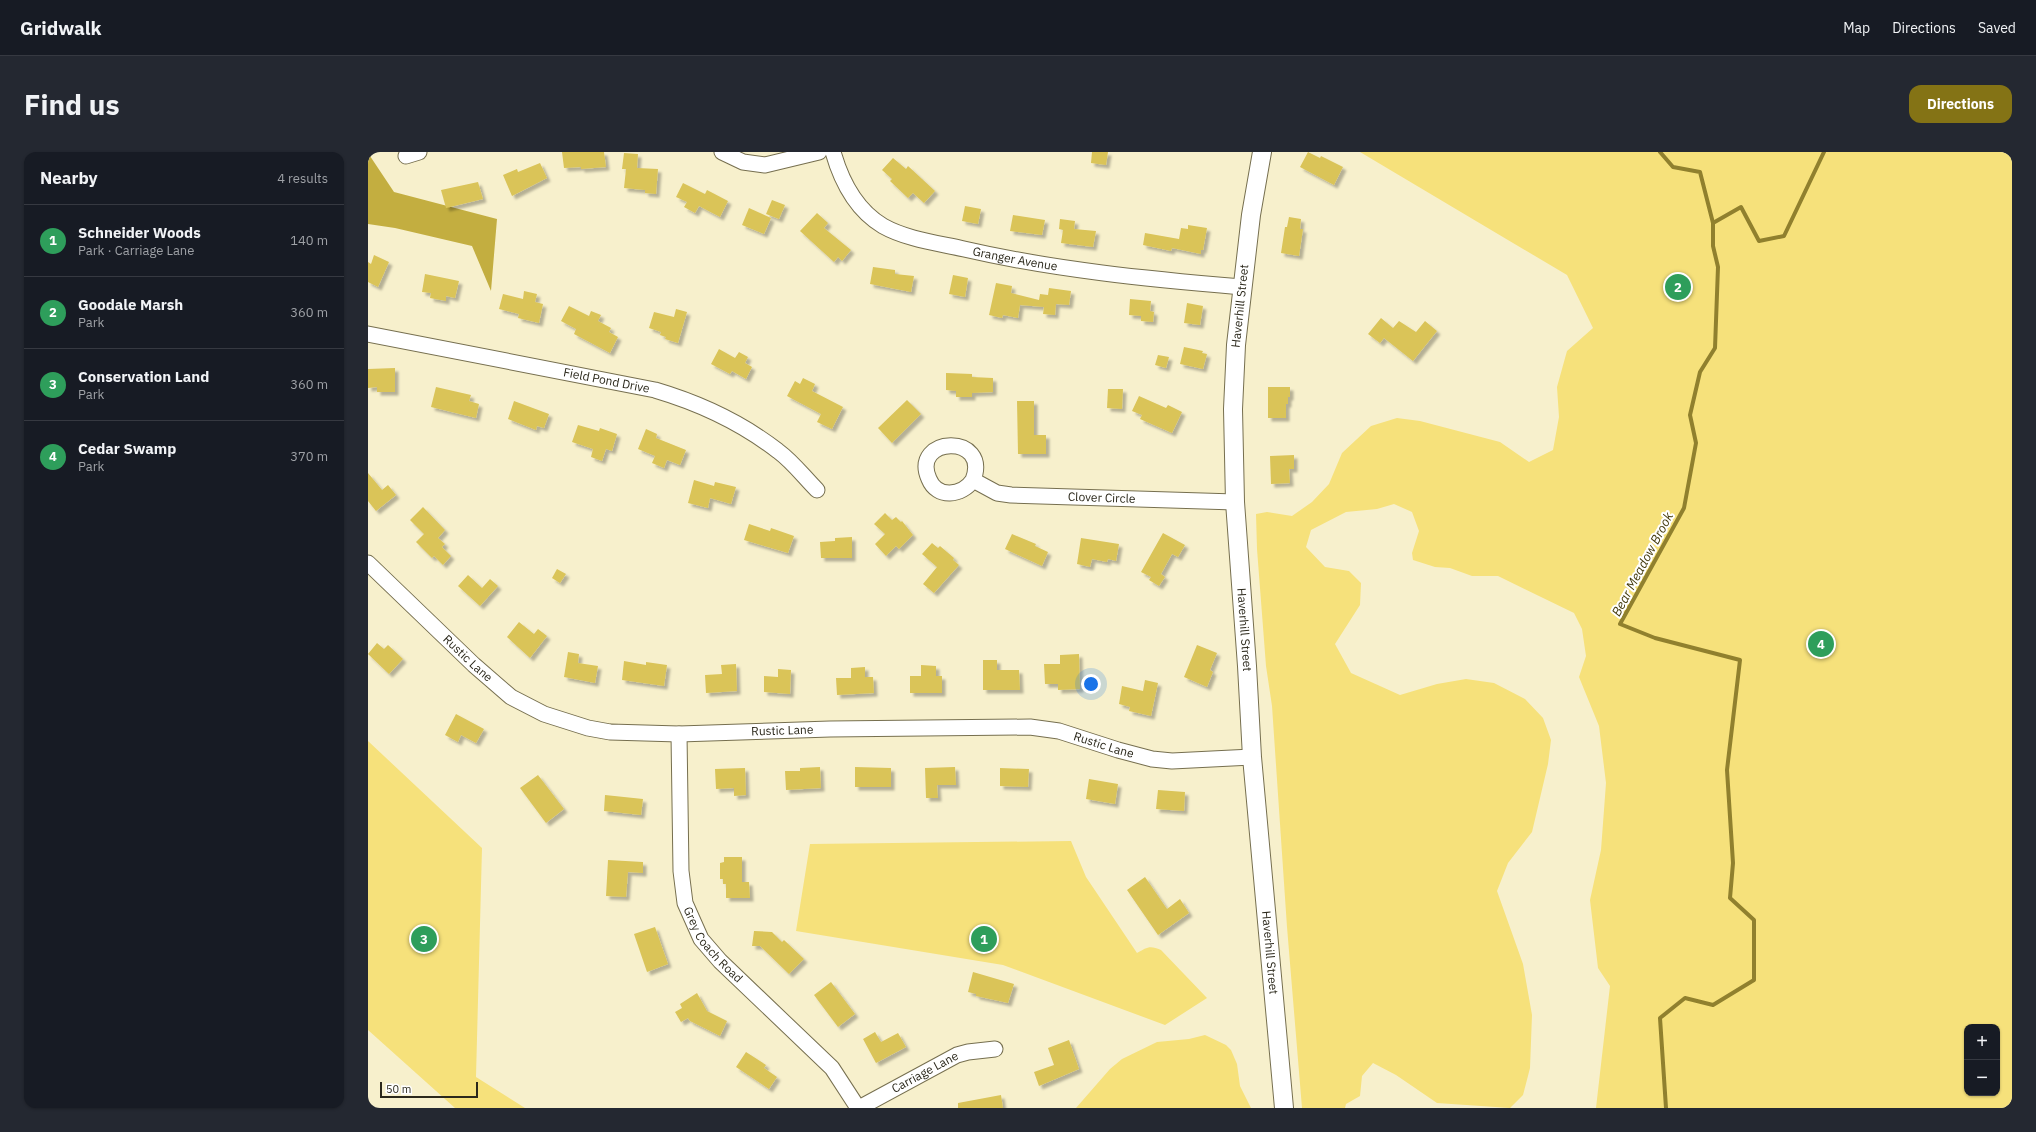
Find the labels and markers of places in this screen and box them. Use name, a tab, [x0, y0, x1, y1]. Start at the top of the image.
pin: 2	[1665, 272, 1691, 302]
pin: 4	[1808, 629, 1834, 659]
pin: 3	[411, 924, 437, 954]
pin: 1	[971, 924, 997, 954]

